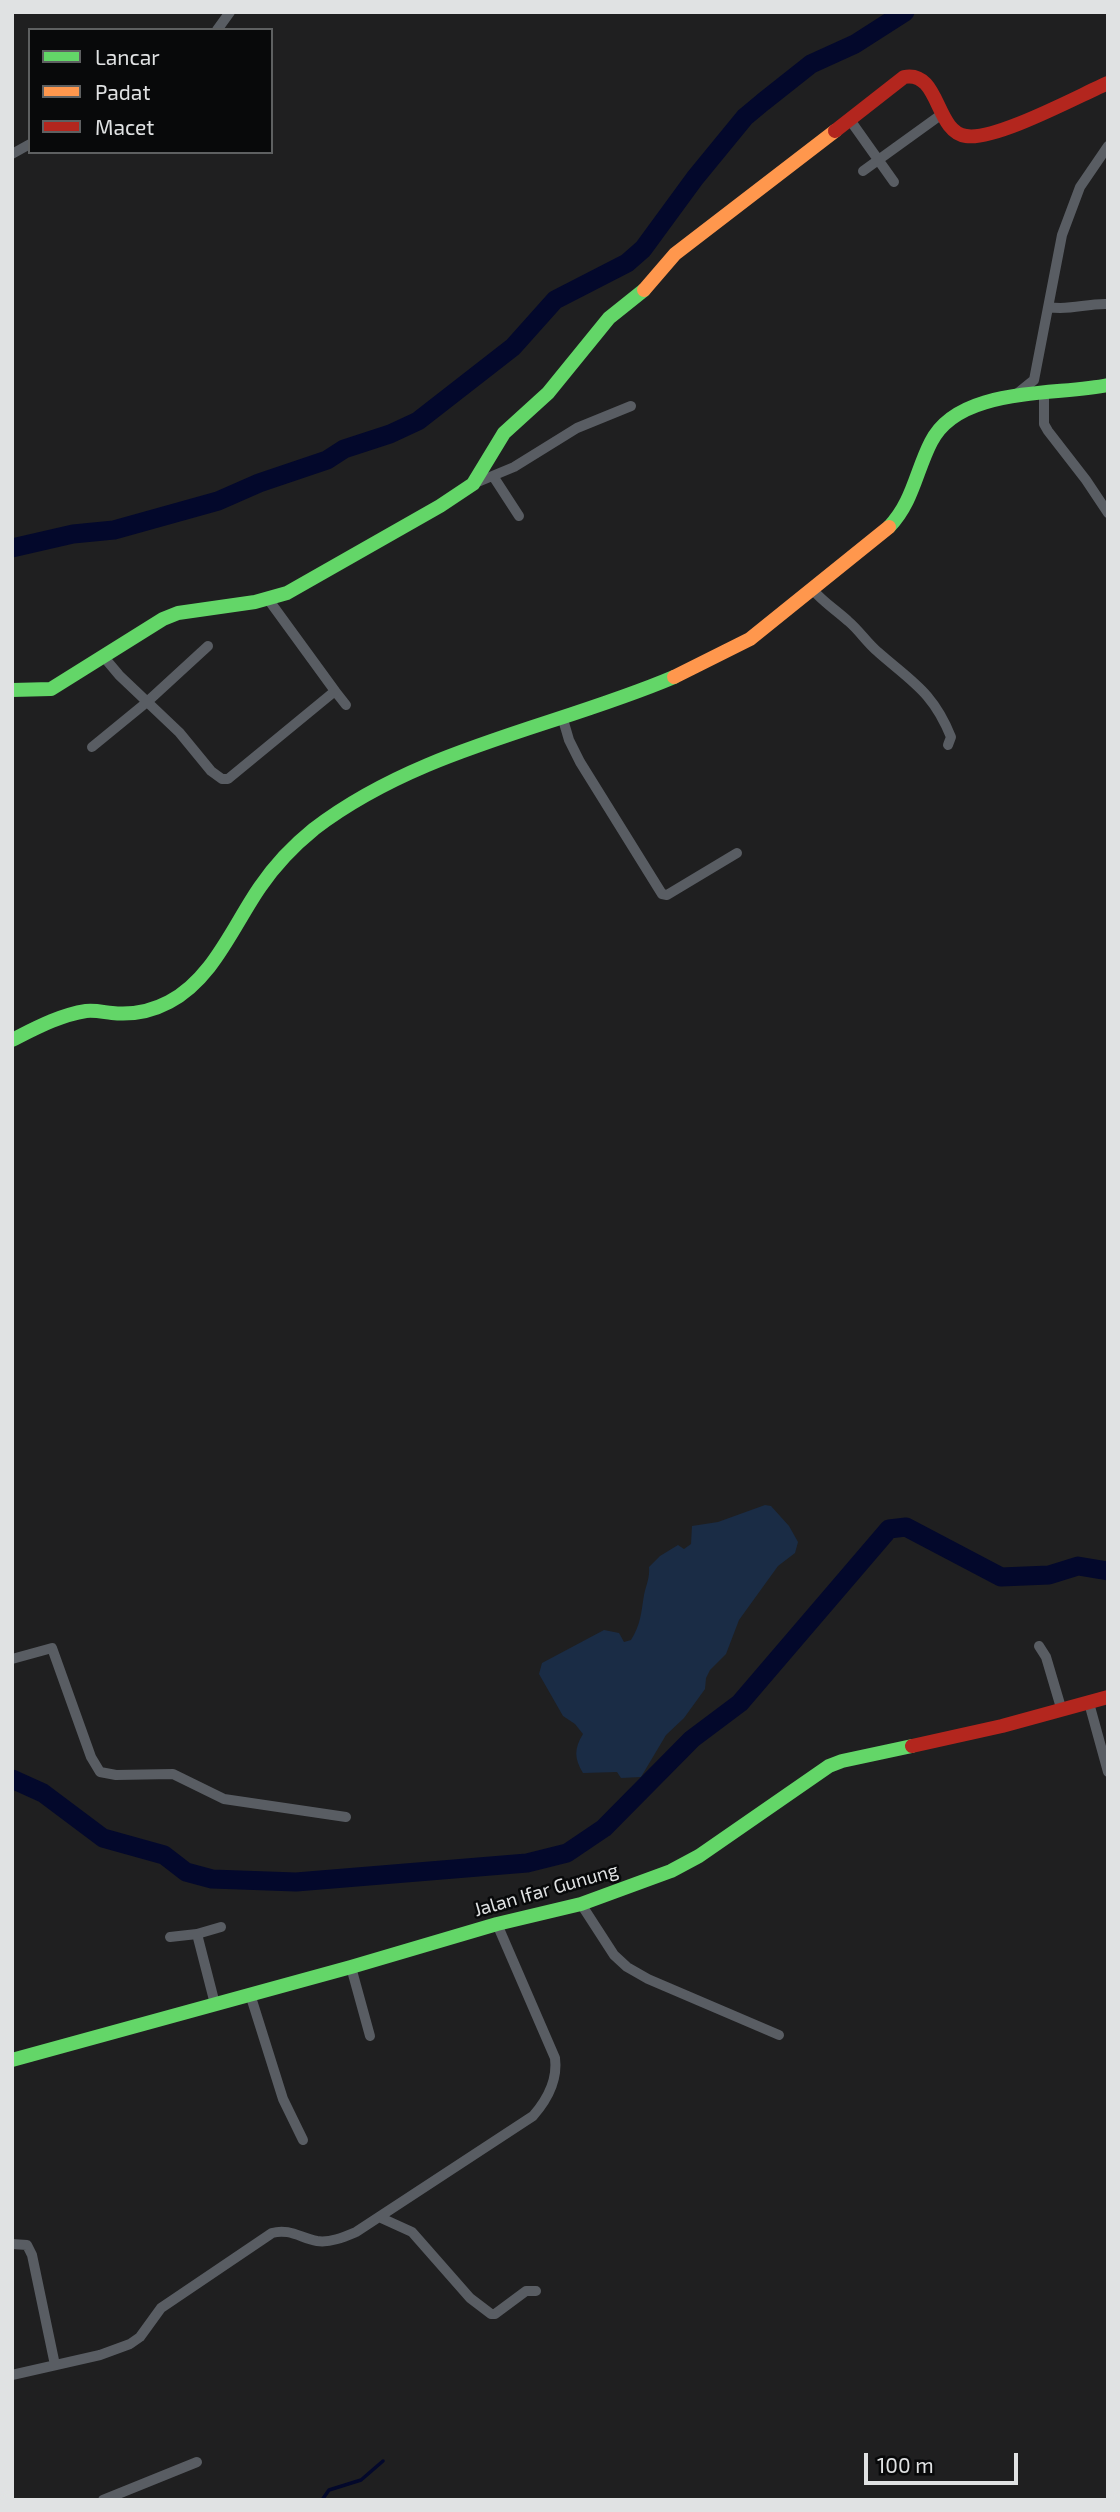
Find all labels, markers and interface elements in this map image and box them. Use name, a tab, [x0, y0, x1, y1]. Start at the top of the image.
legend	[28, 28, 273, 154]
text: Lancar	[95, 44, 160, 69]
text: Padat	[95, 79, 150, 104]
text: Macet	[95, 114, 154, 139]
street label: Jalan Ifar Gunung	[471, 1859, 621, 1921]
scale bar	[868, 2438, 1022, 2482]
text: 100 m	[877, 2452, 934, 2477]

